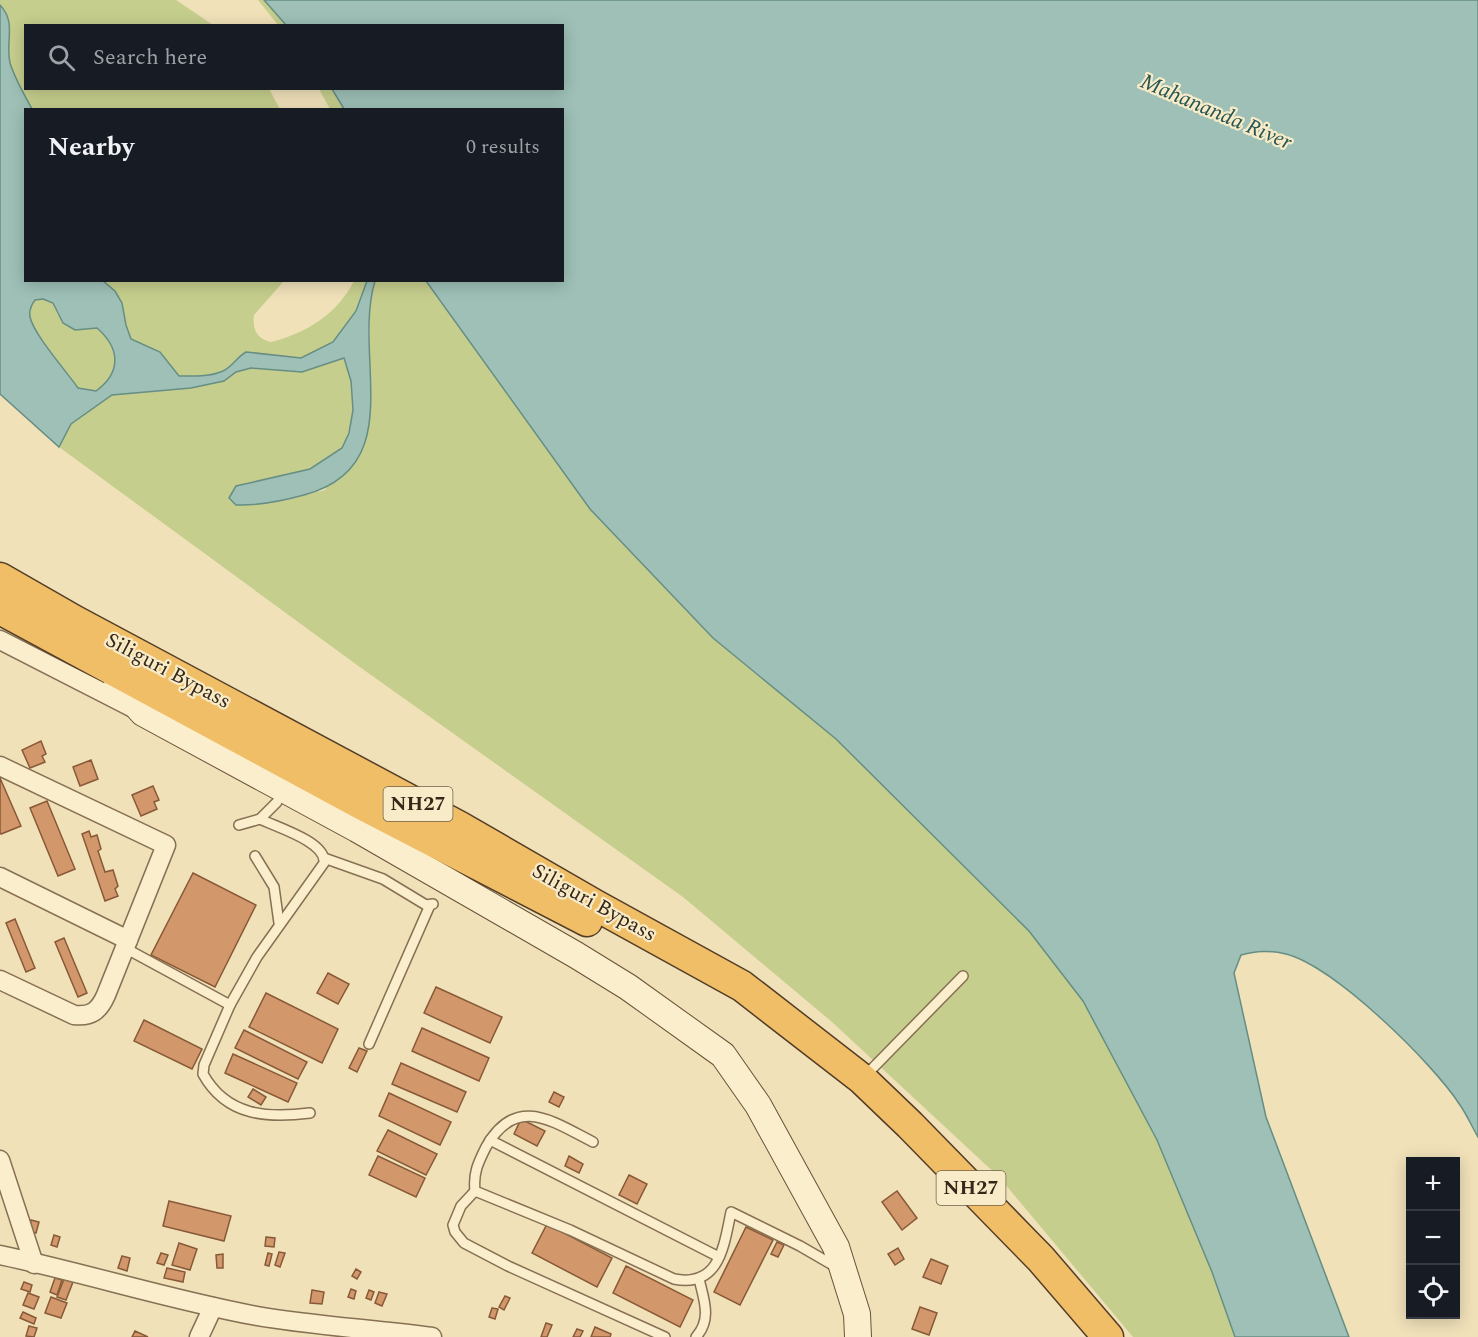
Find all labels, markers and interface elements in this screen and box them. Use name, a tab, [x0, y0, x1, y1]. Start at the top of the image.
search box	[24, 24, 564, 90]
icon: search	[45, 41, 78, 74]
text: Search here	[93, 41, 207, 74]
water label: Mahananda River	[1135, 65, 1297, 159]
text: Nearby	[48, 127, 134, 167]
text: 0 results	[466, 132, 540, 162]
street label: Siliguri Bypass	[100, 624, 236, 718]
road number: NH27	[384, 787, 452, 821]
street label: Siliguri Bypass	[526, 856, 662, 950]
map controls	[1406, 1157, 1460, 1319]
button: +	[1406, 1157, 1460, 1211]
road number: NH27	[936, 1171, 1006, 1205]
button: −	[1406, 1211, 1460, 1265]
button: locate	[1406, 1265, 1460, 1319]

